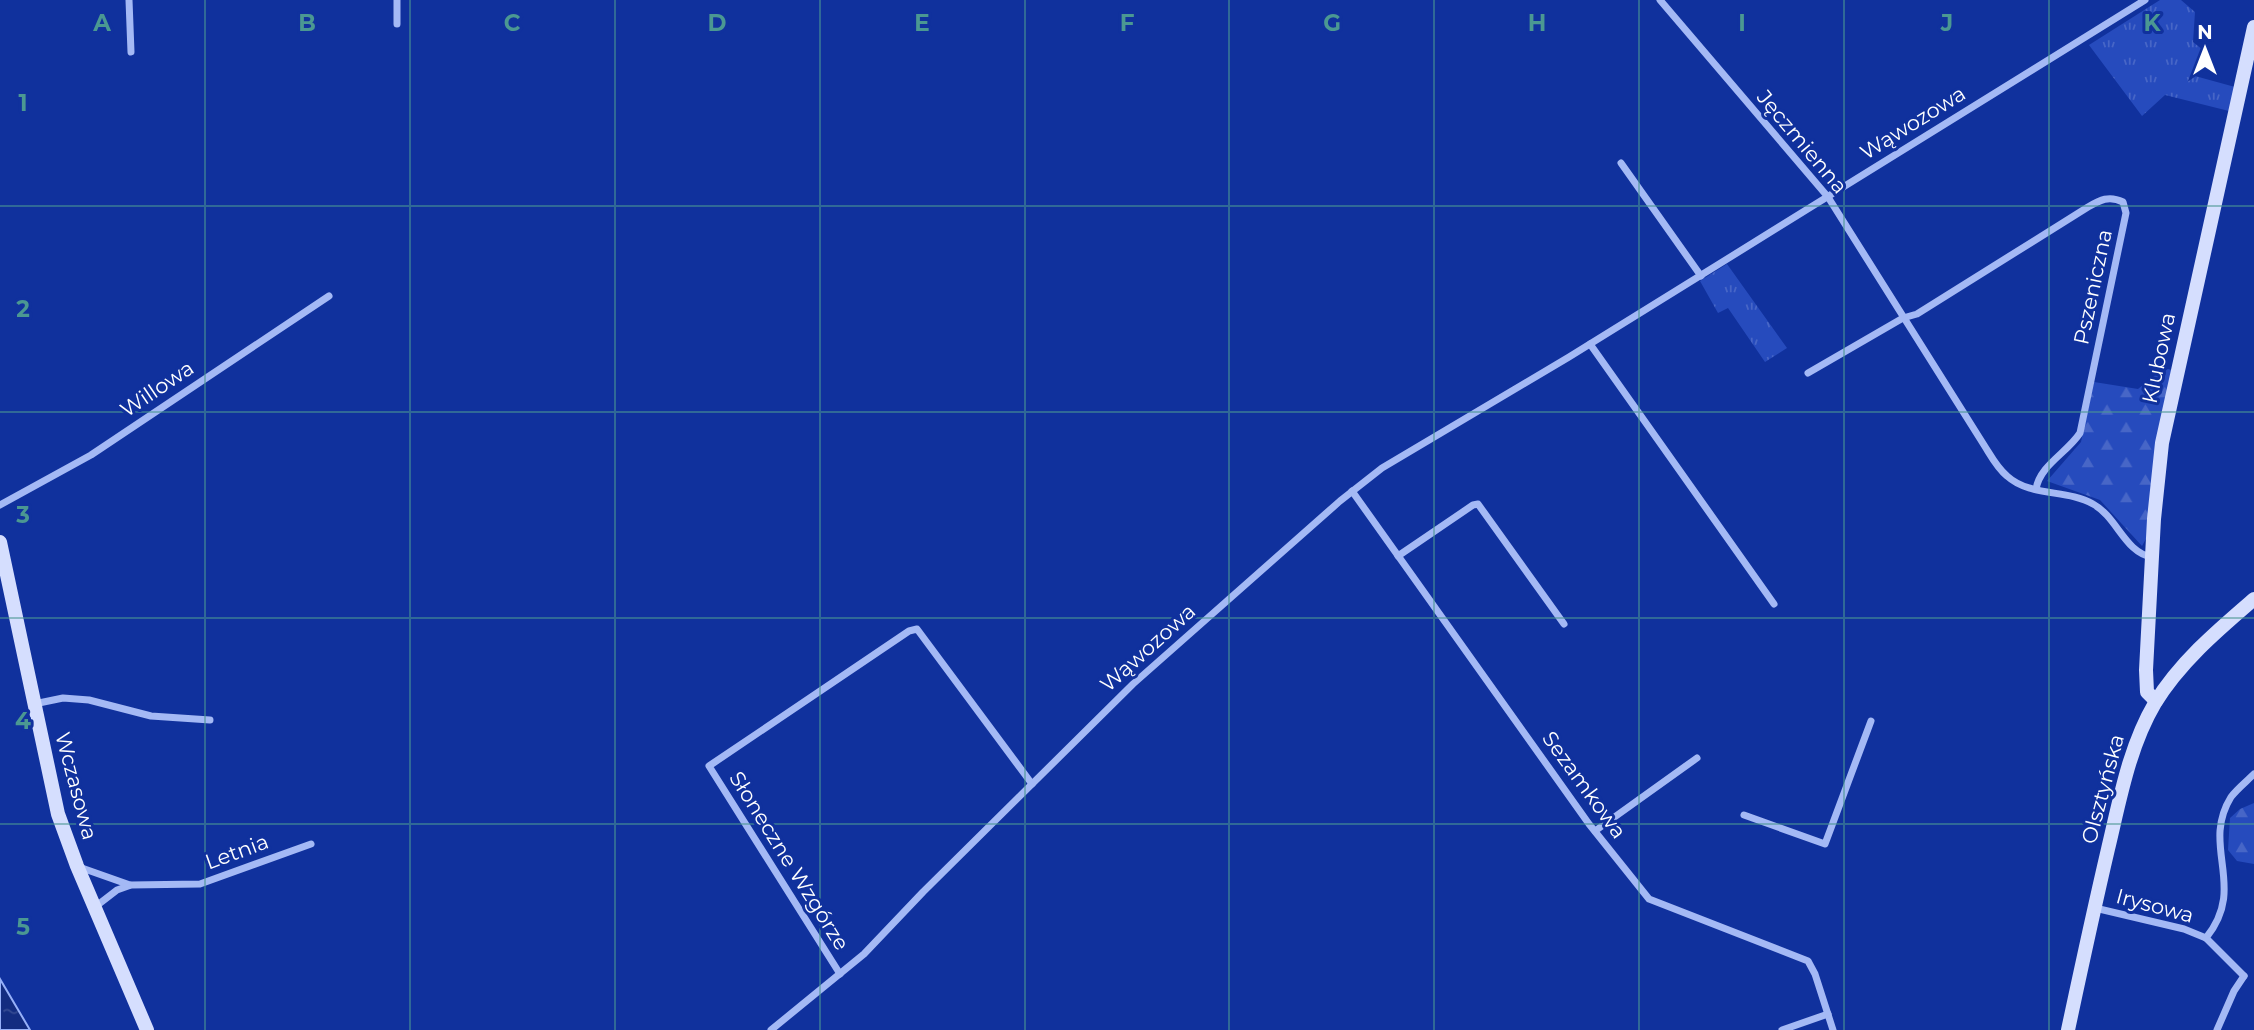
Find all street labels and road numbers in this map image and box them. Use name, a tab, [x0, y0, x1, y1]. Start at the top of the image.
street label: Wąwozowa	[1856, 80, 1970, 165]
street label: Jęczmienna	[1751, 84, 1853, 198]
street label: Pszeniczna	[2068, 227, 2117, 347]
street label: Klubowa	[2137, 310, 2180, 406]
street label: Willowa	[115, 355, 198, 422]
street label: Wąwozowa	[1095, 598, 1200, 697]
street label: Sezamkowa	[1537, 726, 1632, 843]
street label: Wczasowa	[50, 729, 103, 842]
street label: Olsztyńska	[2076, 731, 2129, 846]
street label: Słoneczne Wzgórze	[724, 767, 855, 955]
street label: Letnia	[202, 829, 272, 875]
street label: Irysowa	[2114, 883, 2197, 928]

